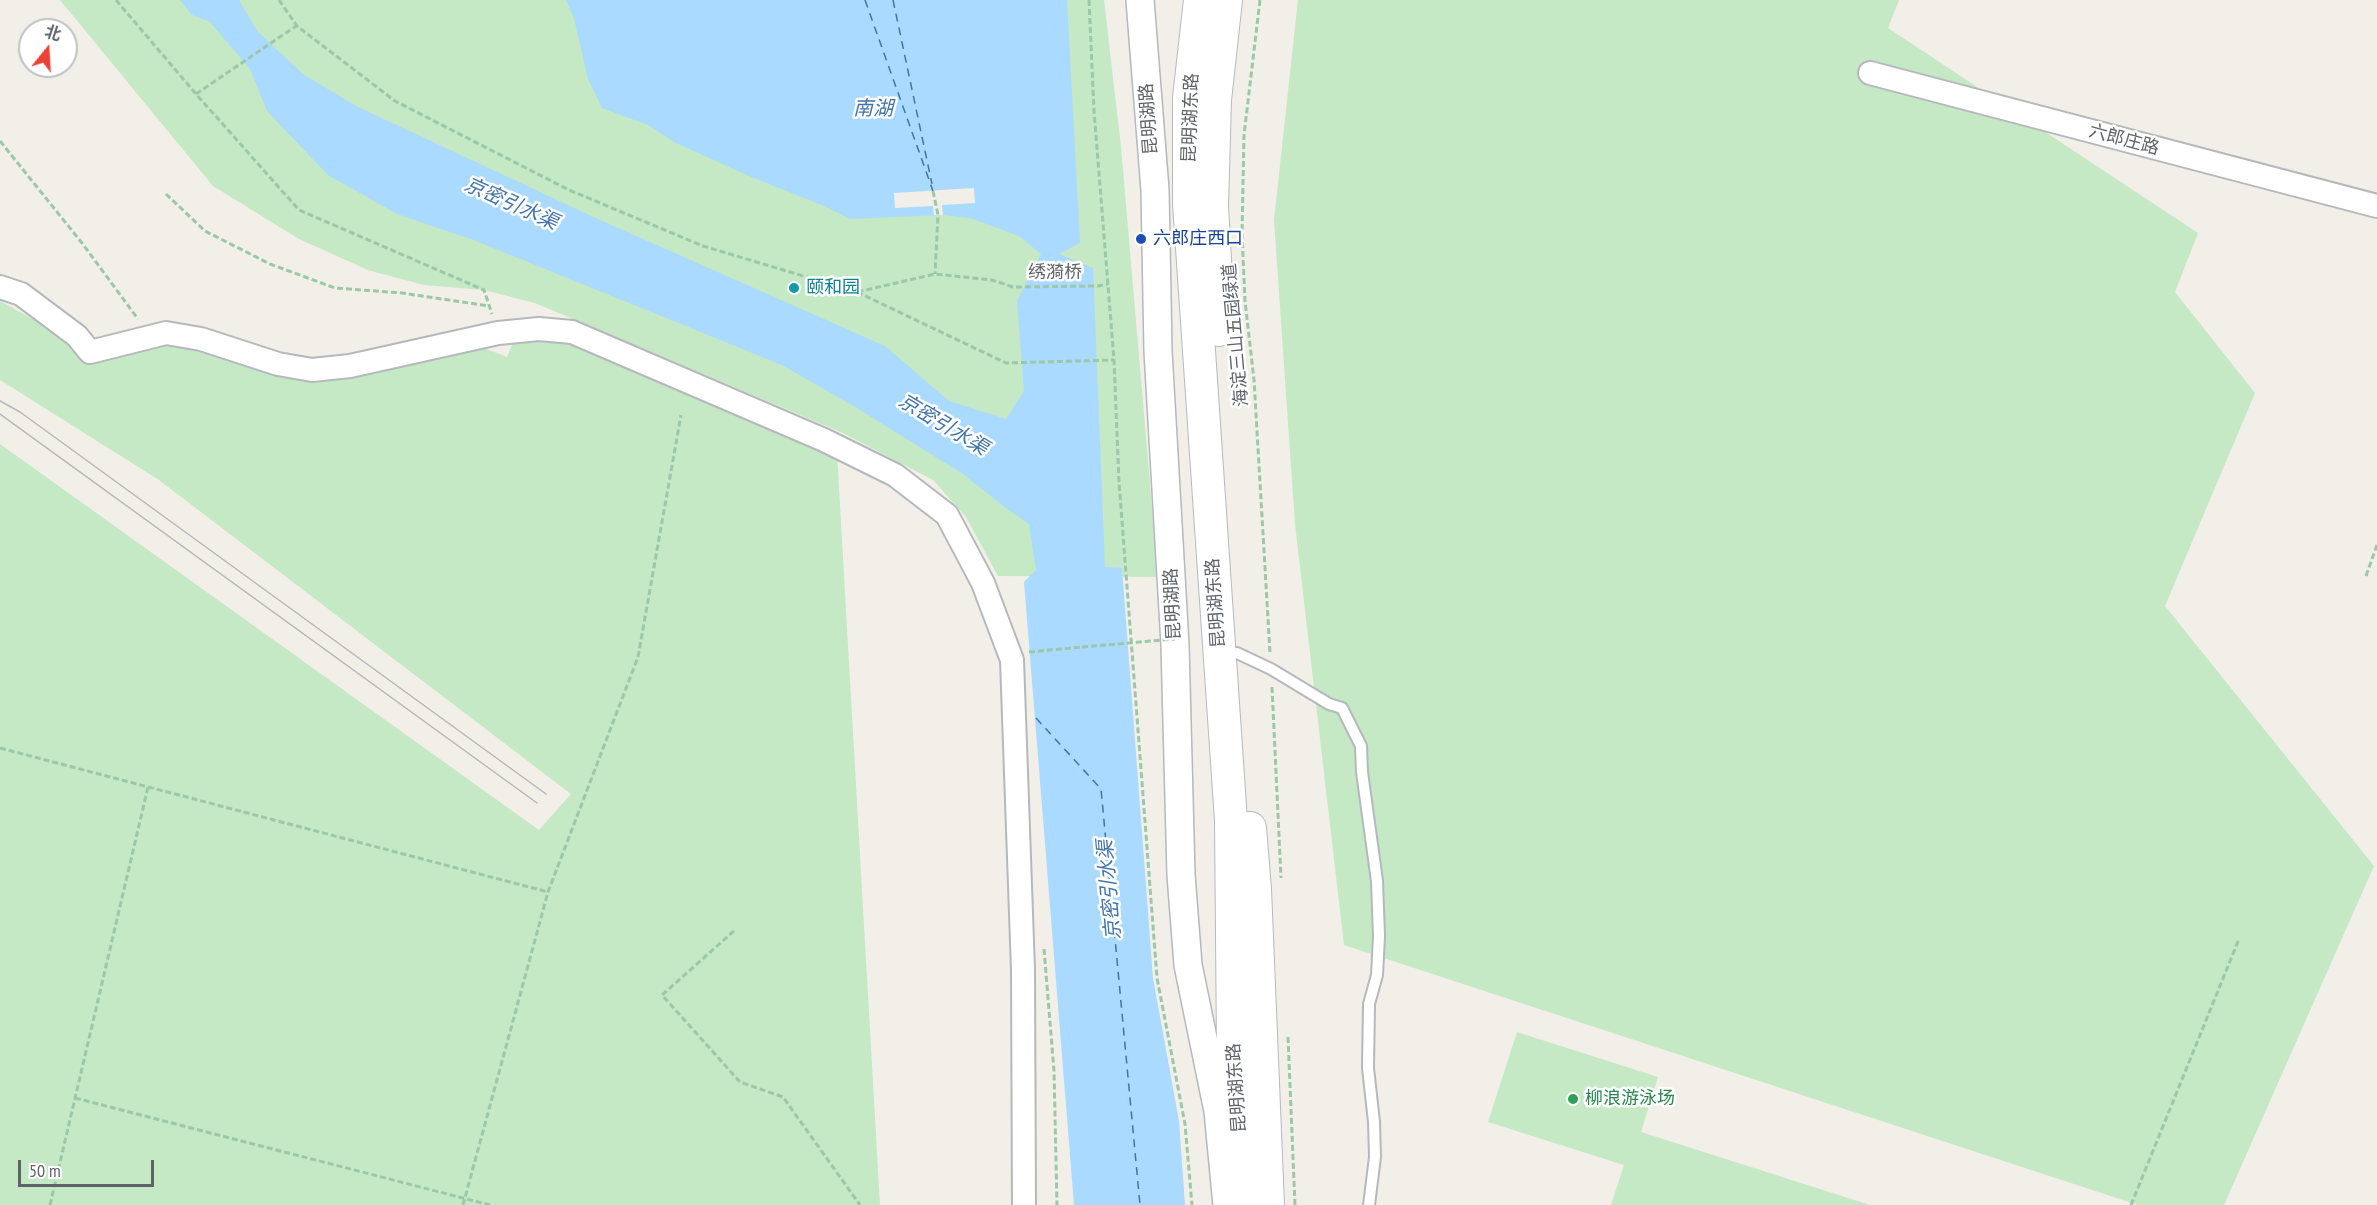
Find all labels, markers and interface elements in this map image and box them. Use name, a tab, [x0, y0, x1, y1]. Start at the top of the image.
north arrow	[18, 18, 78, 78]
text: 北	[42, 21, 64, 45]
street label: 昆明湖东路	[1179, 73, 1203, 163]
street label: 昆明湖路	[1136, 82, 1162, 156]
water label: 南湖	[853, 97, 893, 121]
street label: 六郎庄路	[2086, 120, 2162, 160]
water label: 京密引水渠	[460, 173, 562, 235]
place label: 六郎庄西口	[1153, 228, 1243, 250]
marker: 六郎庄西口	[1134, 232, 1148, 246]
street label: 绣漪桥	[1028, 262, 1082, 284]
street label: 海淀三山五园绿道	[1219, 262, 1253, 408]
place label: 颐和园	[806, 277, 860, 299]
marker: 颐和园	[787, 281, 801, 295]
water label: 京密引水渠	[894, 389, 992, 461]
street label: 昆明湖东路	[1202, 557, 1230, 649]
street label: 昆明湖路	[1160, 567, 1186, 641]
water label: 京密引水渠	[1094, 839, 1126, 941]
street label: 昆明湖东路	[1223, 1042, 1251, 1134]
place label: 柳浪游泳场	[1585, 1088, 1675, 1110]
marker: 柳浪游泳场	[1566, 1092, 1580, 1106]
scale bar	[21, 1148, 158, 1186]
text: 50 m	[29, 1159, 61, 1182]

